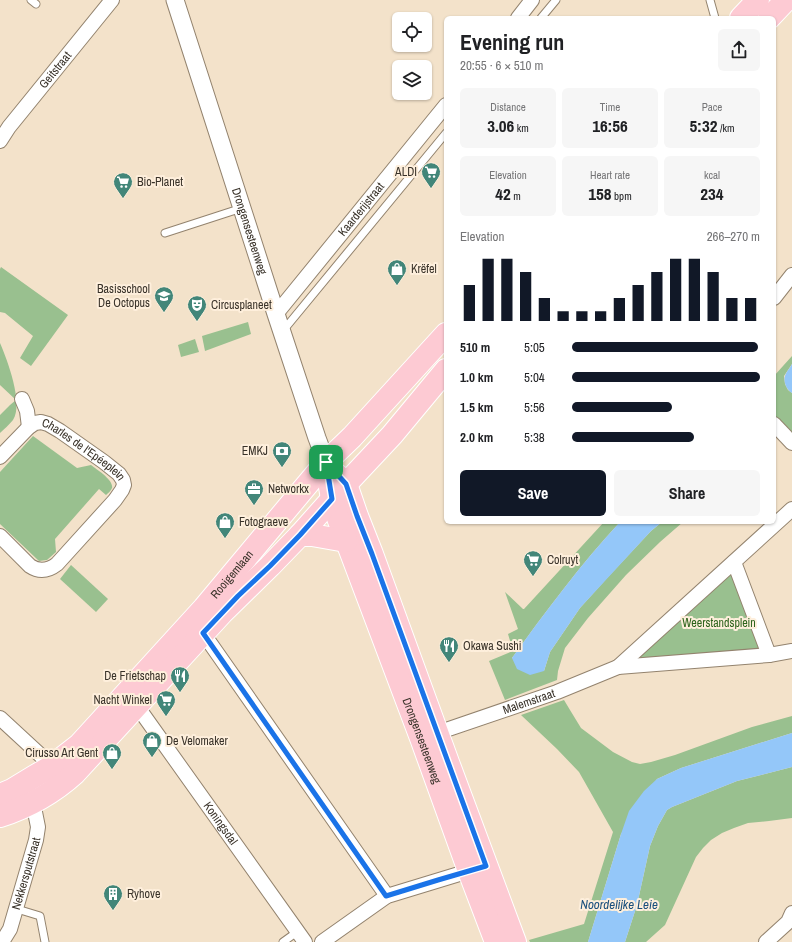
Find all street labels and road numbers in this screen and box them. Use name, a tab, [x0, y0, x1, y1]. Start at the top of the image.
street label: Geitstraat	[35, 48, 75, 92]
street label: Kaarderijstraat	[335, 179, 388, 239]
street label: Drongensesteenweg	[228, 186, 271, 277]
street label: Charles de l'Epéeplein	[40, 415, 129, 484]
street label: Rooigemlaan	[207, 547, 257, 602]
street label: Malemstraat	[501, 685, 557, 718]
street label: Drongensesteenweg	[399, 695, 445, 786]
street label: Koningsdal	[200, 799, 241, 848]
street label: Nekkersputstraat	[8, 836, 44, 912]

